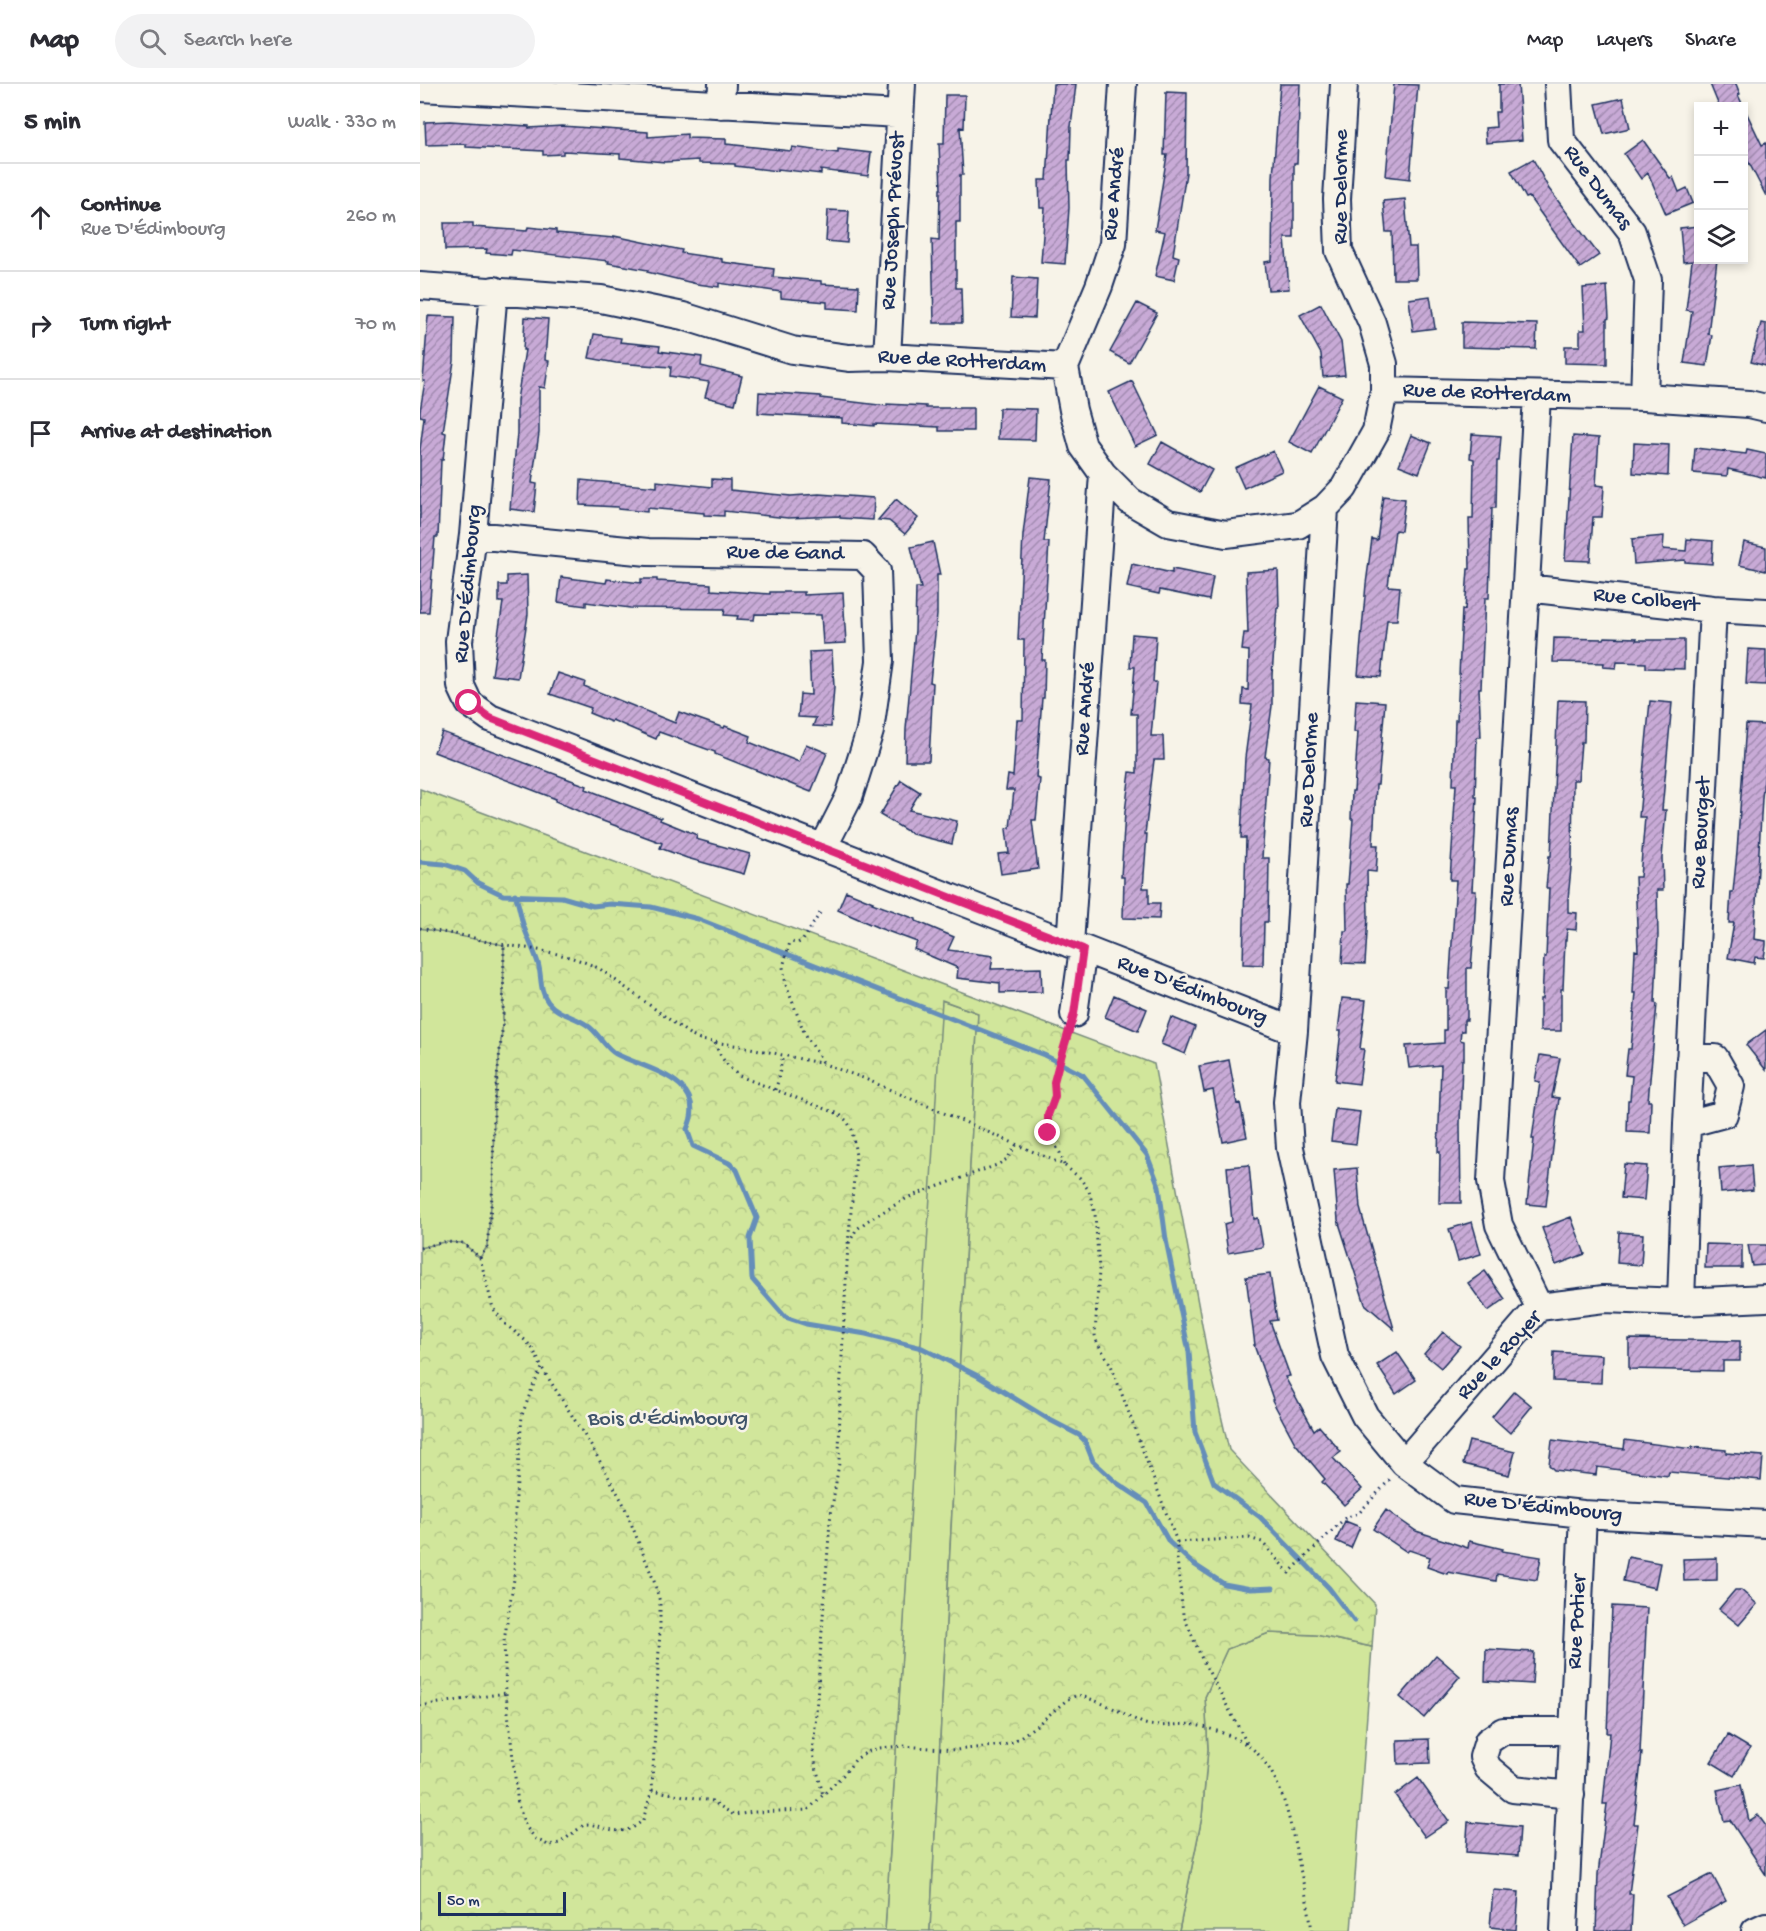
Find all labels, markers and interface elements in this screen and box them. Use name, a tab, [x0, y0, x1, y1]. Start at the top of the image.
search box	[115, 14, 535, 68]
text: Map	[30, 25, 79, 58]
icon: search	[136, 25, 169, 58]
text: Search here	[184, 28, 292, 54]
text: Map	[1527, 29, 1563, 54]
text: Layers	[1596, 29, 1652, 54]
text: Share	[1685, 29, 1736, 54]
map controls	[1694, 102, 1748, 264]
button: +	[1694, 102, 1748, 156]
text: 5 min	[24, 108, 80, 139]
text: Walk · 330 m	[288, 112, 396, 135]
street label: Rue Joseph Prévost	[876, 129, 912, 311]
street label: Rue Delorme	[1329, 129, 1355, 245]
street label: Rue Dumas	[1557, 141, 1638, 236]
street label: Rue André	[1098, 145, 1132, 242]
button: −	[1694, 156, 1748, 210]
text: Continue	[81, 193, 161, 219]
icon: ahead	[24, 201, 57, 234]
text: 260 m	[346, 206, 396, 229]
button: layers	[1694, 210, 1748, 264]
text: Rue D'Édimbourg	[81, 219, 226, 242]
icon: right	[24, 309, 57, 342]
text: Turn right	[81, 312, 169, 338]
text: 70 m	[355, 314, 396, 337]
street label: Rue de Rotterdam	[877, 345, 1047, 379]
street label: Rue de Rotterdam	[1402, 378, 1572, 410]
icon: arrive	[24, 417, 57, 450]
text: Arrive at destination	[81, 420, 271, 446]
street label: Rue D'Édimbourg	[449, 504, 489, 664]
street label: Rue de Gand	[726, 540, 846, 568]
street label: Rue Colbert	[1592, 583, 1702, 620]
street label: Rue André	[1070, 661, 1102, 757]
route start	[455, 689, 481, 715]
street label: Rue Delorme	[1294, 711, 1326, 828]
street label: Rue Bourget	[1686, 774, 1718, 890]
street label: Rue Dumas	[1494, 806, 1526, 907]
street label: Rue D'Édimbourg	[1113, 950, 1271, 1032]
route end	[1034, 1119, 1060, 1145]
street label: Rue le Royer	[1452, 1304, 1549, 1406]
park label: Bois d'Édimbourg	[587, 1407, 748, 1433]
street label: Rue D'Édimbourg	[1463, 1487, 1623, 1529]
street label: Rue Potier	[1563, 1572, 1594, 1670]
scale bar	[438, 1889, 566, 1916]
text: 50 m	[447, 1893, 480, 1912]

